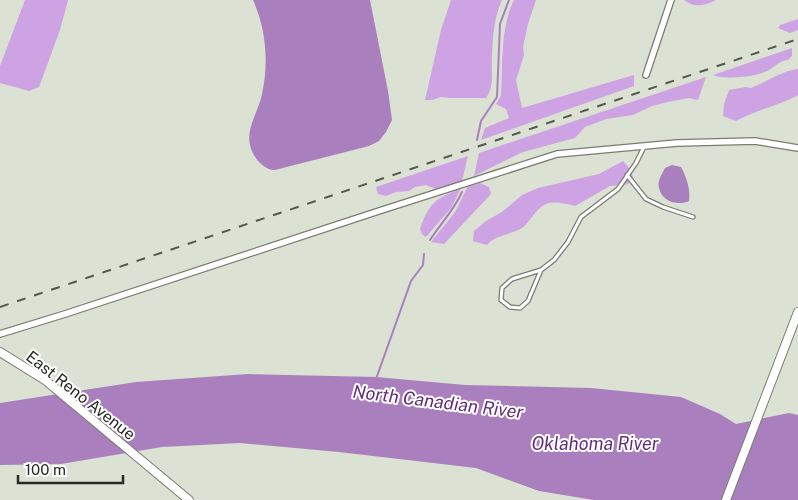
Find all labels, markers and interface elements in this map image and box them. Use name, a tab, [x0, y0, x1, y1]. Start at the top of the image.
street label: East Reno Avenue	[22, 347, 139, 444]
water label: North Canadian River	[352, 381, 525, 422]
water label: Oklahoma River	[531, 433, 659, 454]
scale bar	[18, 452, 122, 484]
text: 100 m	[25, 461, 66, 478]

